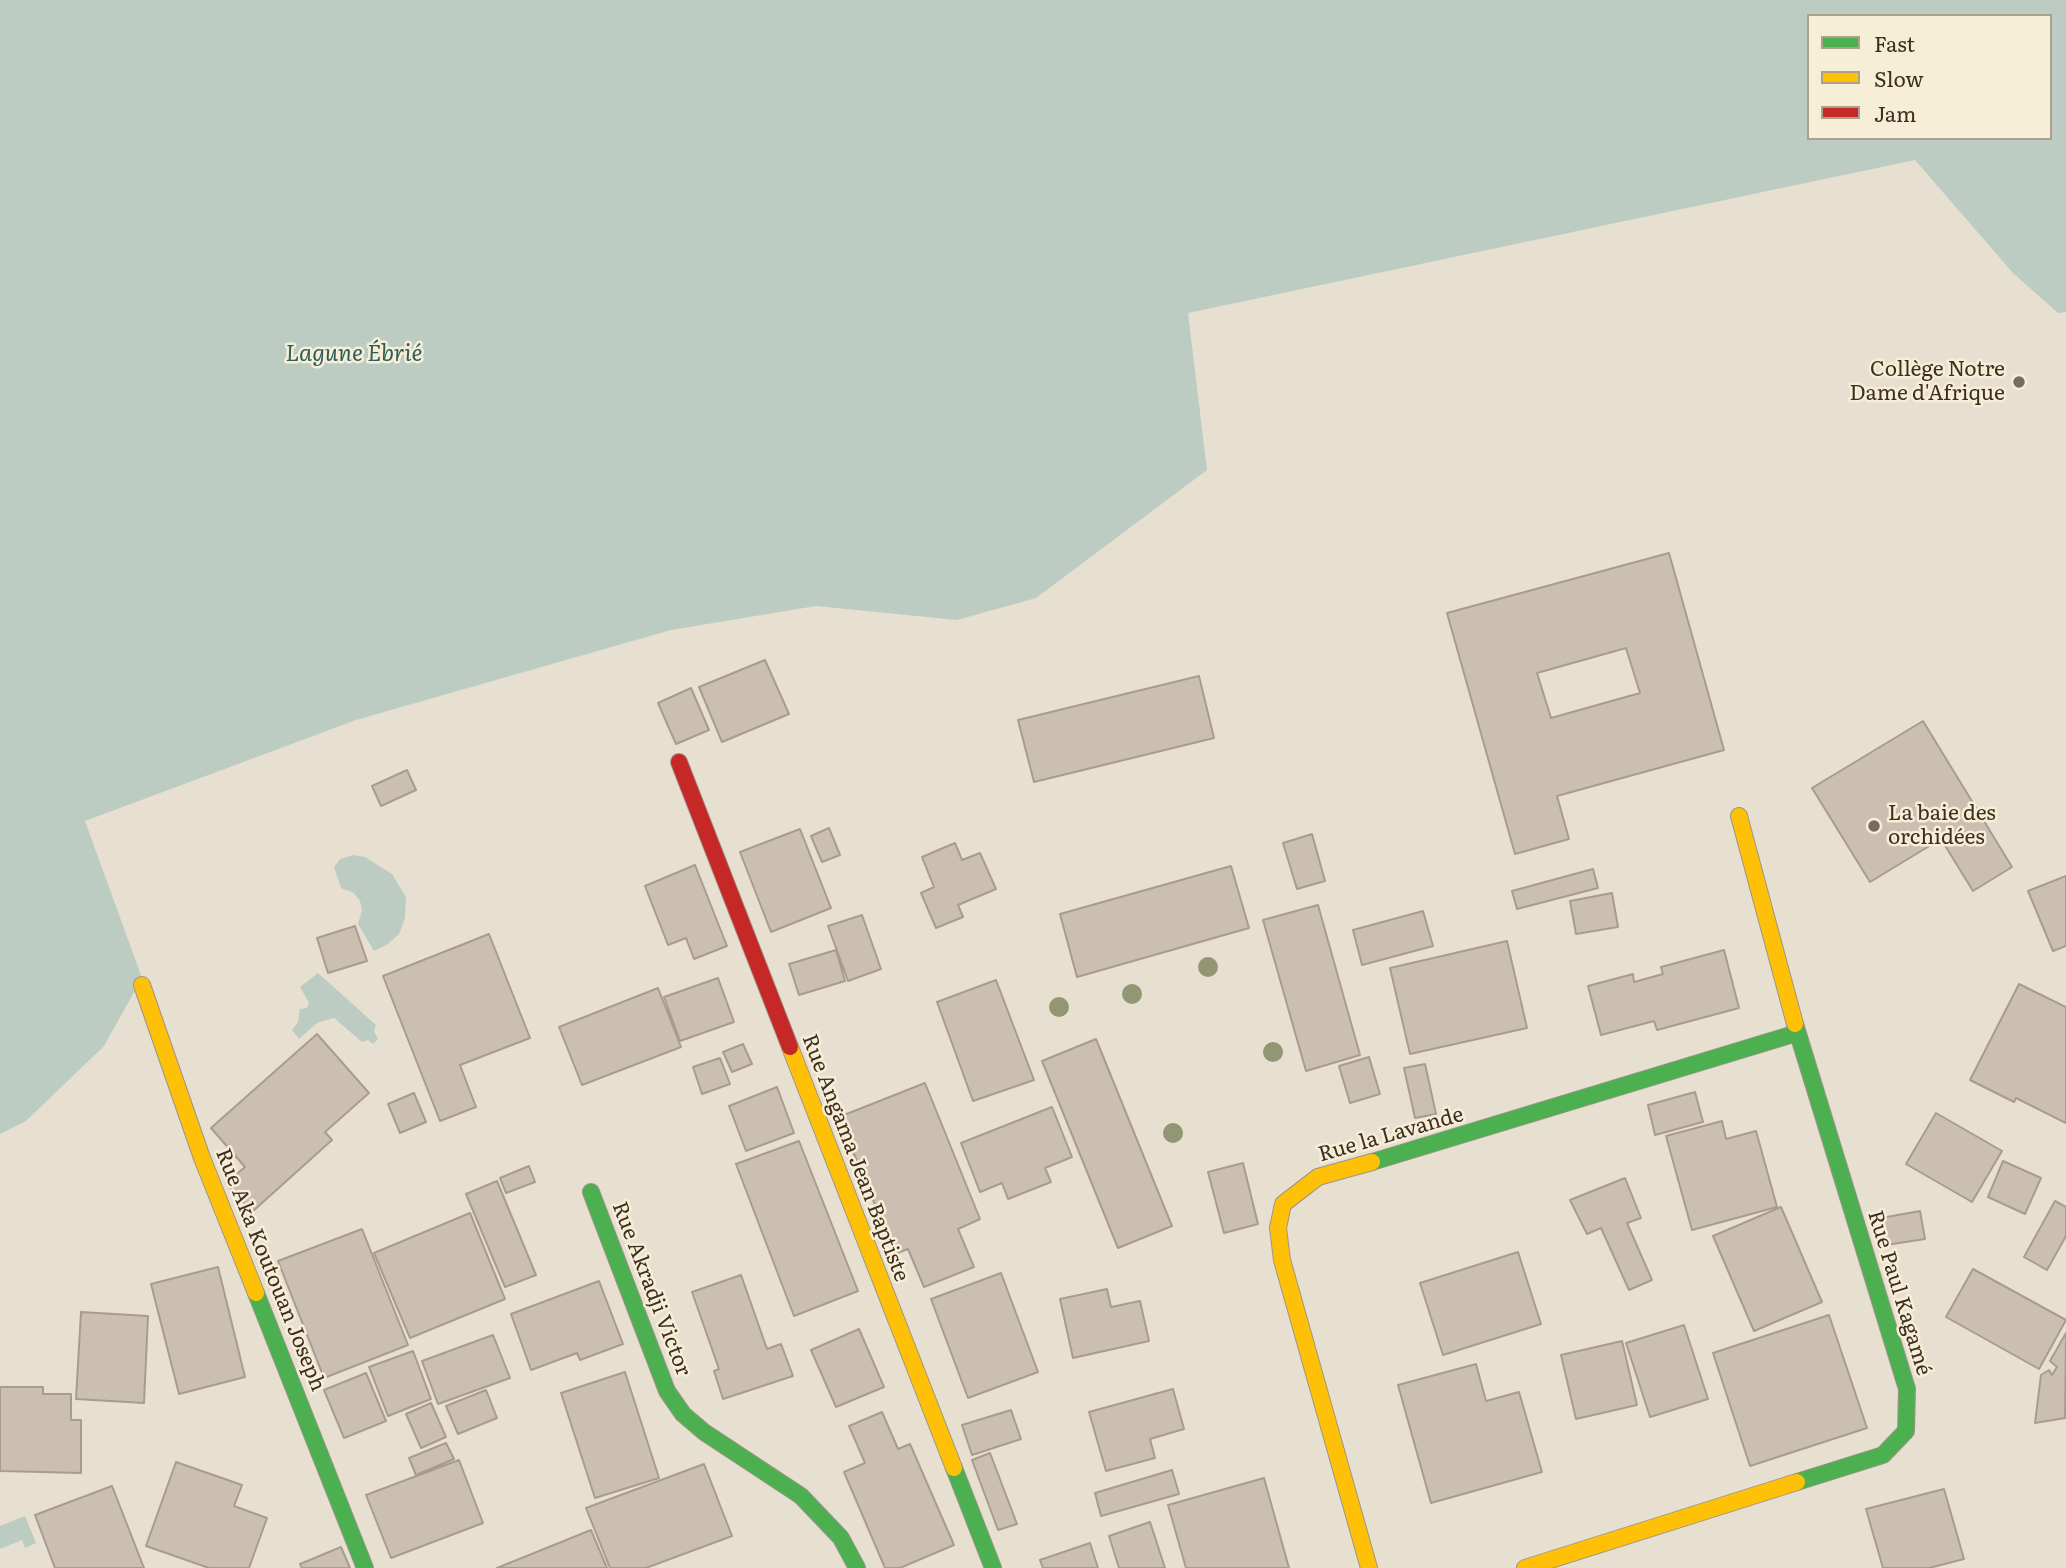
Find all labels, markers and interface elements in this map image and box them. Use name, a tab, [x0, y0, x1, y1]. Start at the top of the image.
legend	[1807, 14, 2052, 140]
text: Fast	[1874, 27, 1915, 58]
text: Slow	[1874, 62, 1924, 93]
text: Jam	[1874, 97, 1916, 128]
water label: Lagune Ébrié	[286, 340, 422, 368]
place label: Collège Notre Dame d'Afrique	[1849, 357, 2005, 407]
marker: Collège Notre Dame d'Afrique	[2011, 374, 2027, 390]
place label: La baie des orchidées	[1888, 801, 1996, 851]
marker: La baie des orchidées	[1866, 818, 1882, 834]
street label: Rue Angama Jean Baptiste	[796, 1031, 914, 1285]
street label: Rue la Lavande	[1316, 1102, 1466, 1168]
street label: Rue Aka Koutouan Joseph	[210, 1145, 330, 1395]
street label: Rue Akradji Victor	[606, 1198, 696, 1380]
street label: Rue Paul Kagamé	[1862, 1207, 1936, 1379]

